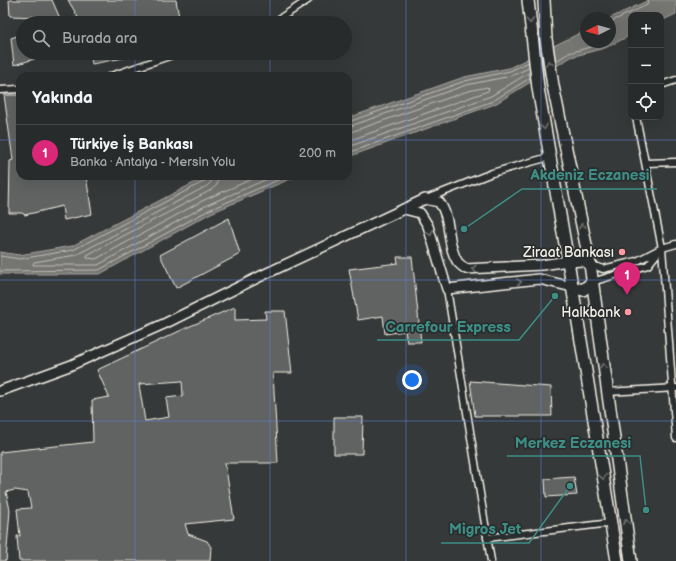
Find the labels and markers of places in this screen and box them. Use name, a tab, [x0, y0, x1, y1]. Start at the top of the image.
callout: Akdeniz Eczanesi	[522, 162, 657, 189]
place label: Ziraat Bankası	[522, 244, 614, 261]
marker: Ziraat Bankası	[617, 247, 627, 257]
pin: 1	[614, 262, 640, 295]
place label: Halkbank	[561, 304, 620, 321]
marker: Halkbank	[623, 307, 633, 317]
callout: Carrefour Express	[377, 313, 519, 340]
callout: Merkez Eczanesi	[507, 429, 640, 456]
callout: Migros Jet	[441, 516, 529, 543]

